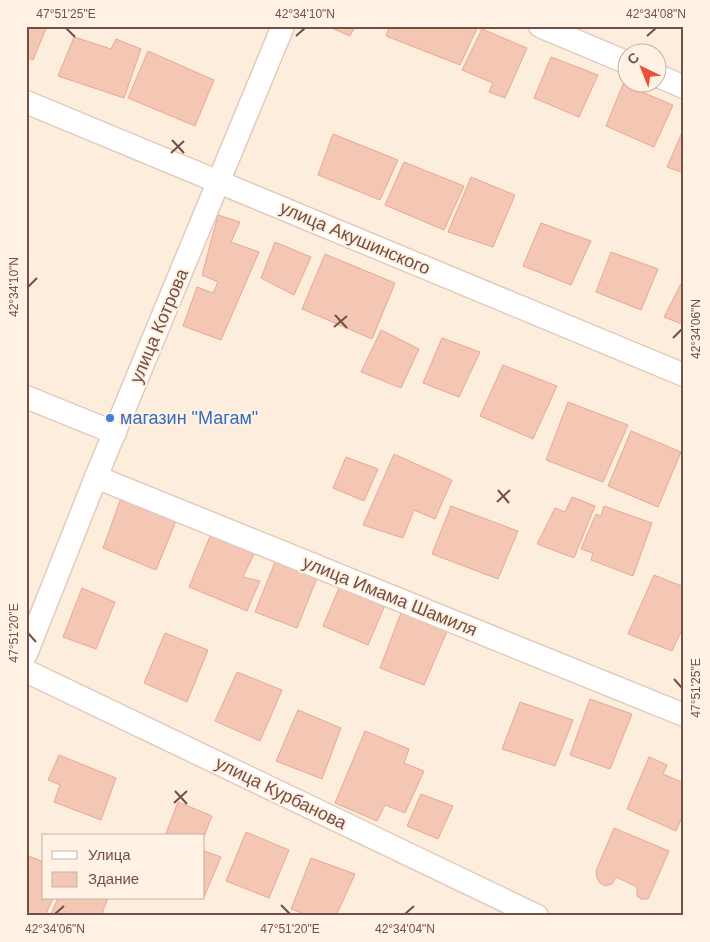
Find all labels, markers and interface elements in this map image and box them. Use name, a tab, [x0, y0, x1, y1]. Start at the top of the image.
text: 47°51'25"E	[36, 7, 96, 21]
text: 42°34'10"N	[275, 7, 335, 21]
text: 42°34'08"N	[626, 7, 686, 21]
north arrow	[618, 42, 668, 92]
text: С	[624, 49, 642, 68]
street label: улица Акушинского	[277, 197, 433, 279]
text: 42°34'10"N	[7, 257, 21, 317]
street label: улица Котрова	[126, 265, 192, 386]
text: 42°34'06"N	[689, 299, 703, 359]
place label: магазин "Магам"	[120, 408, 258, 428]
marker: магазин "Магам"	[104, 412, 116, 424]
street label: улица Имама Шамиля	[300, 552, 480, 640]
text: 47°51'20"E	[7, 603, 21, 663]
text: 47°51'25"E	[689, 658, 703, 718]
street label: улица Курбанова	[212, 753, 351, 834]
legend	[42, 834, 205, 900]
text: Улица	[88, 846, 131, 863]
text: Здание	[88, 870, 139, 887]
text: 42°34'06"N	[25, 922, 85, 936]
text: 47°51'20"E	[260, 922, 320, 936]
text: 42°34'04"N	[375, 922, 435, 936]

